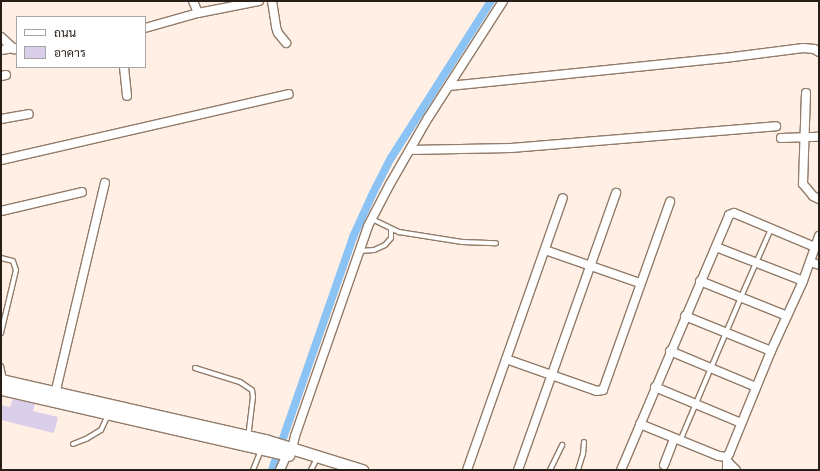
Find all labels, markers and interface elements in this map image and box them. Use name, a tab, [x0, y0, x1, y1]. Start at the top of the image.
legend	[16, 16, 146, 68]
text: ถนน	[54, 24, 76, 41]
text: อาคาร	[54, 44, 86, 61]

